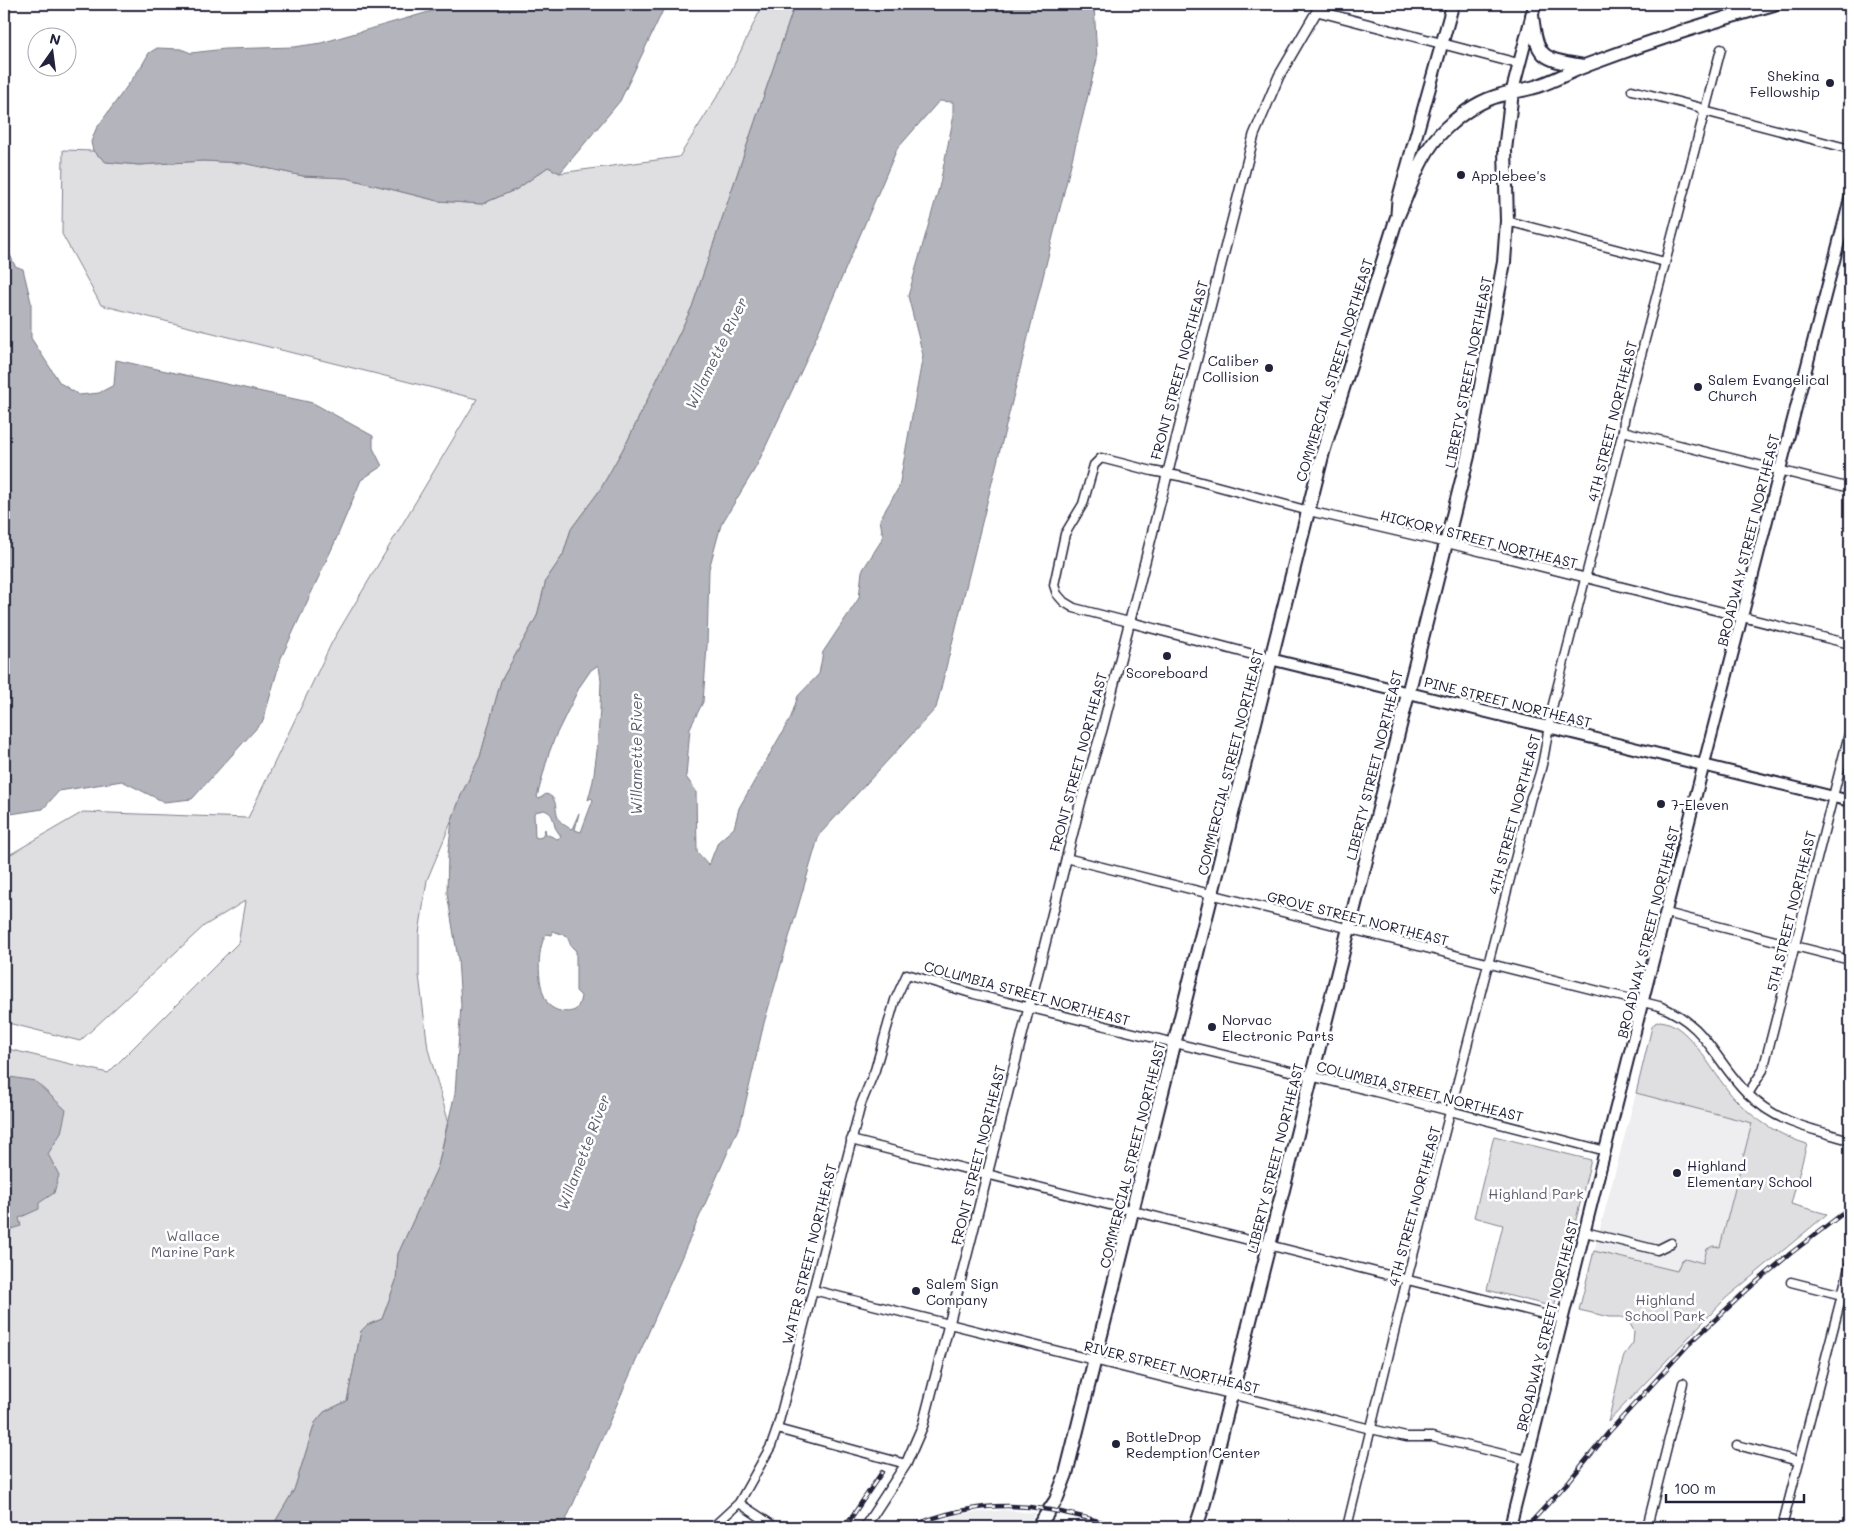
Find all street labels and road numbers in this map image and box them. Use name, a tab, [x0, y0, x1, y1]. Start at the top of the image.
street label: COMMERCIAL STREET NORTHEAST	[1291, 256, 1377, 484]
street label: LIBERTY STREET NORTHEAST	[1440, 274, 1496, 470]
street label: FRONT STREET NORTHEAST	[1146, 278, 1212, 462]
street label: 4TH STREET NORTHEAST	[1583, 338, 1641, 503]
street label: BROADWAY STREET NORTHEAST	[1712, 432, 1784, 648]
street label: HICKORY STREET NORTHEAST	[1378, 505, 1580, 573]
street label: COMMERCIAL STREET NORTHEAST	[1193, 647, 1267, 877]
street label: LIBERTY STREET NORTHEAST	[1341, 668, 1407, 862]
street label: FRONT STREET NORTHEAST	[1045, 670, 1111, 854]
street label: PINE STREET NORTHEAST	[1422, 672, 1594, 732]
street label: 4TH STREET NORTHEAST	[1483, 732, 1545, 896]
street label: BROADWAY STREET NORTHEAST	[1612, 824, 1684, 1040]
street label: 5TH STREET NORTHEAST	[1762, 828, 1820, 993]
street label: GROVE STREET NORTHEAST	[1265, 886, 1451, 950]
street label: COLUMBIA STREET NORTHEAST	[922, 956, 1132, 1030]
street label: COMMERCIAL STREET NORTHEAST	[1095, 1040, 1169, 1270]
street label: COLUMBIA STREET NORTHEAST	[1315, 1056, 1526, 1126]
street label: LIBERTY STREET NORTHEAST	[1242, 1061, 1308, 1255]
street label: FRONT STREET NORTHEAST	[946, 1063, 1010, 1247]
street label: 4TH STREET NORTHEAST	[1383, 1124, 1445, 1288]
street label: WATER STREET NORTHEAST	[777, 1161, 841, 1346]
street label: BROADWAY STREET NORTHEAST	[1511, 1217, 1583, 1433]
street label: RIVER STREET NORTHEAST	[1082, 1336, 1262, 1398]

